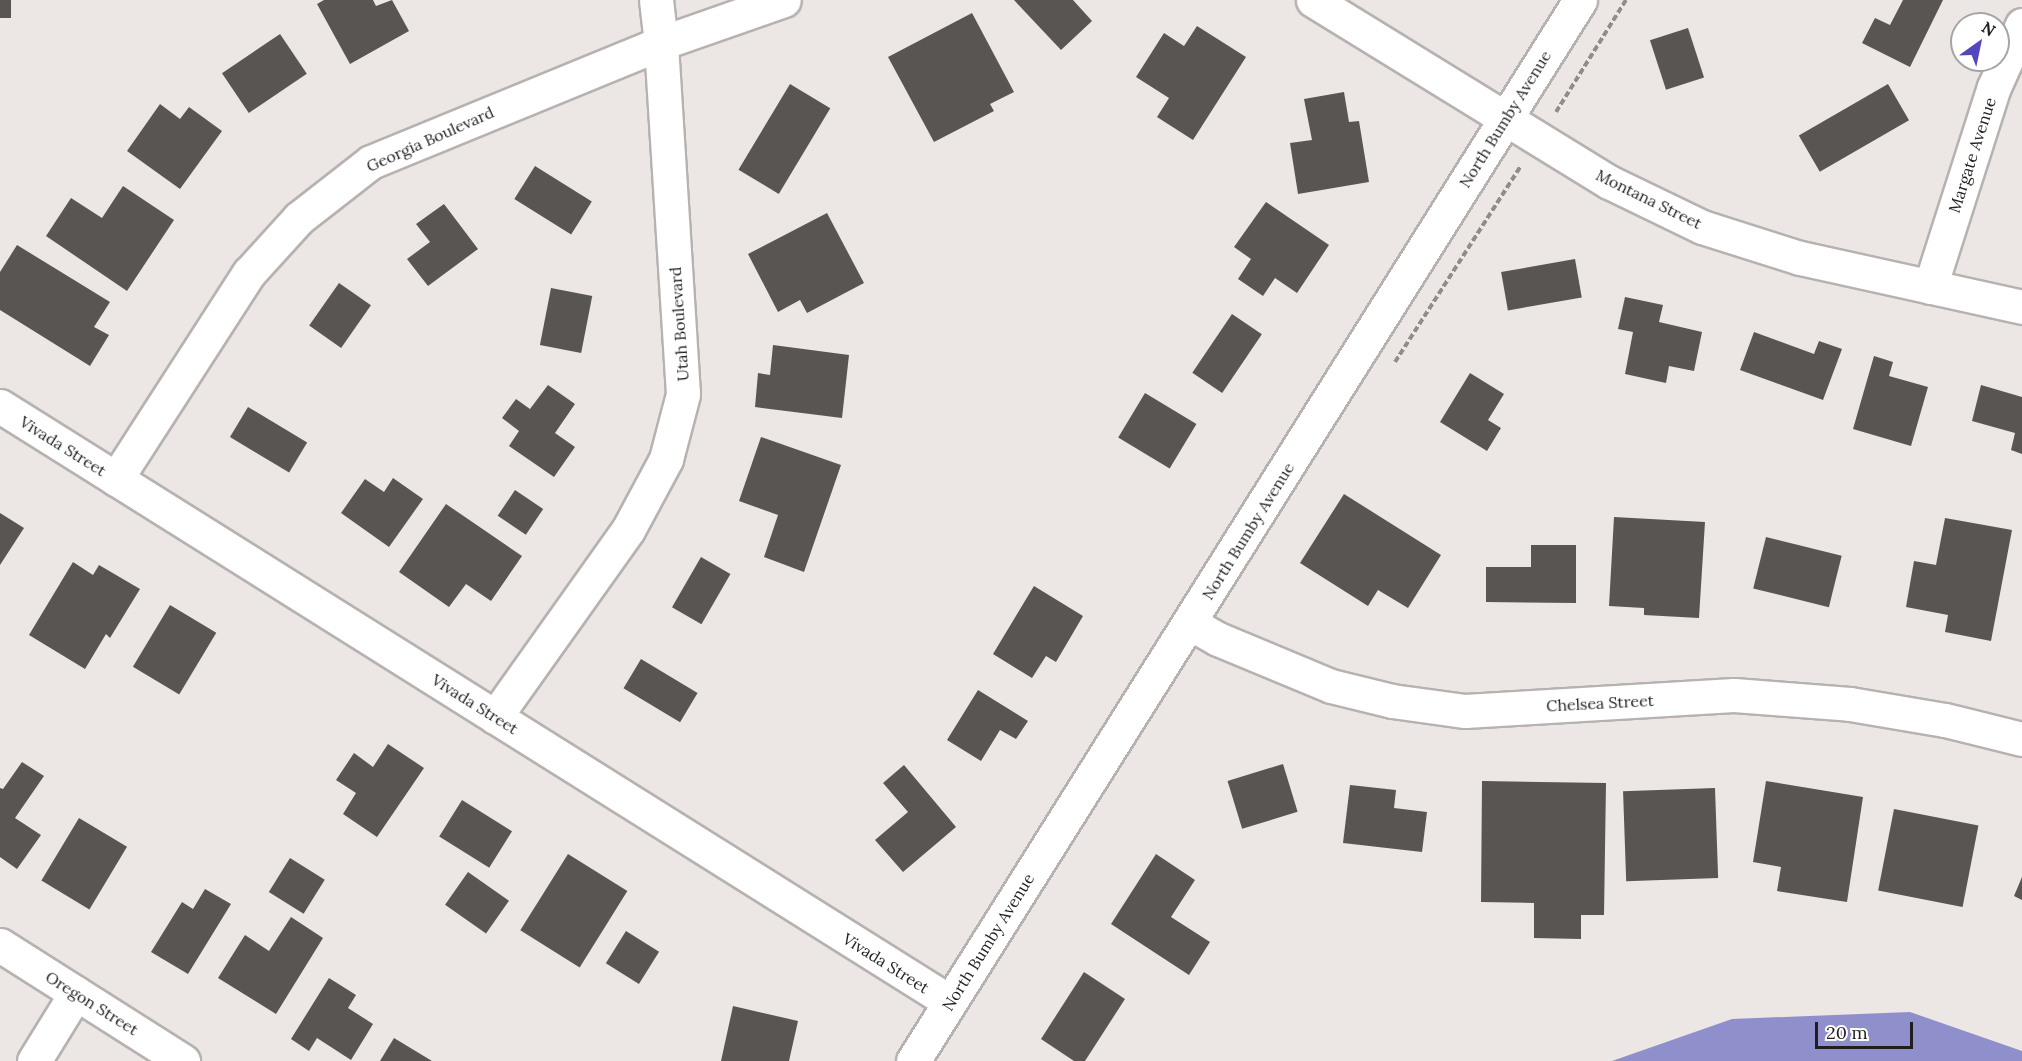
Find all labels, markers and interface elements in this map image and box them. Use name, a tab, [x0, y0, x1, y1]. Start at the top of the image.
north arrow	[1950, 12, 2010, 72]
text: N	[1978, 17, 1999, 40]
street label: North Bumby Avenue	[1455, 47, 1555, 191]
street label: Margate Avenue	[1944, 95, 2000, 215]
street label: Georgia Boulevard	[363, 102, 497, 176]
street label: Montana Street	[1593, 165, 1705, 233]
street label: Utah Boulevard	[665, 266, 693, 382]
street label: Vivada Street	[16, 412, 110, 480]
street label: North Bumby Avenue	[1198, 459, 1298, 603]
street label: Vivada Street	[428, 670, 522, 738]
street label: Chelsea Street	[1546, 691, 1654, 715]
street label: North Bumby Avenue	[938, 870, 1038, 1014]
street label: Vivada Street	[839, 929, 933, 997]
street label: Oregon Street	[42, 967, 142, 1039]
scale bar	[1818, 1010, 1916, 1048]
text: 20 m	[1826, 1021, 1868, 1044]

